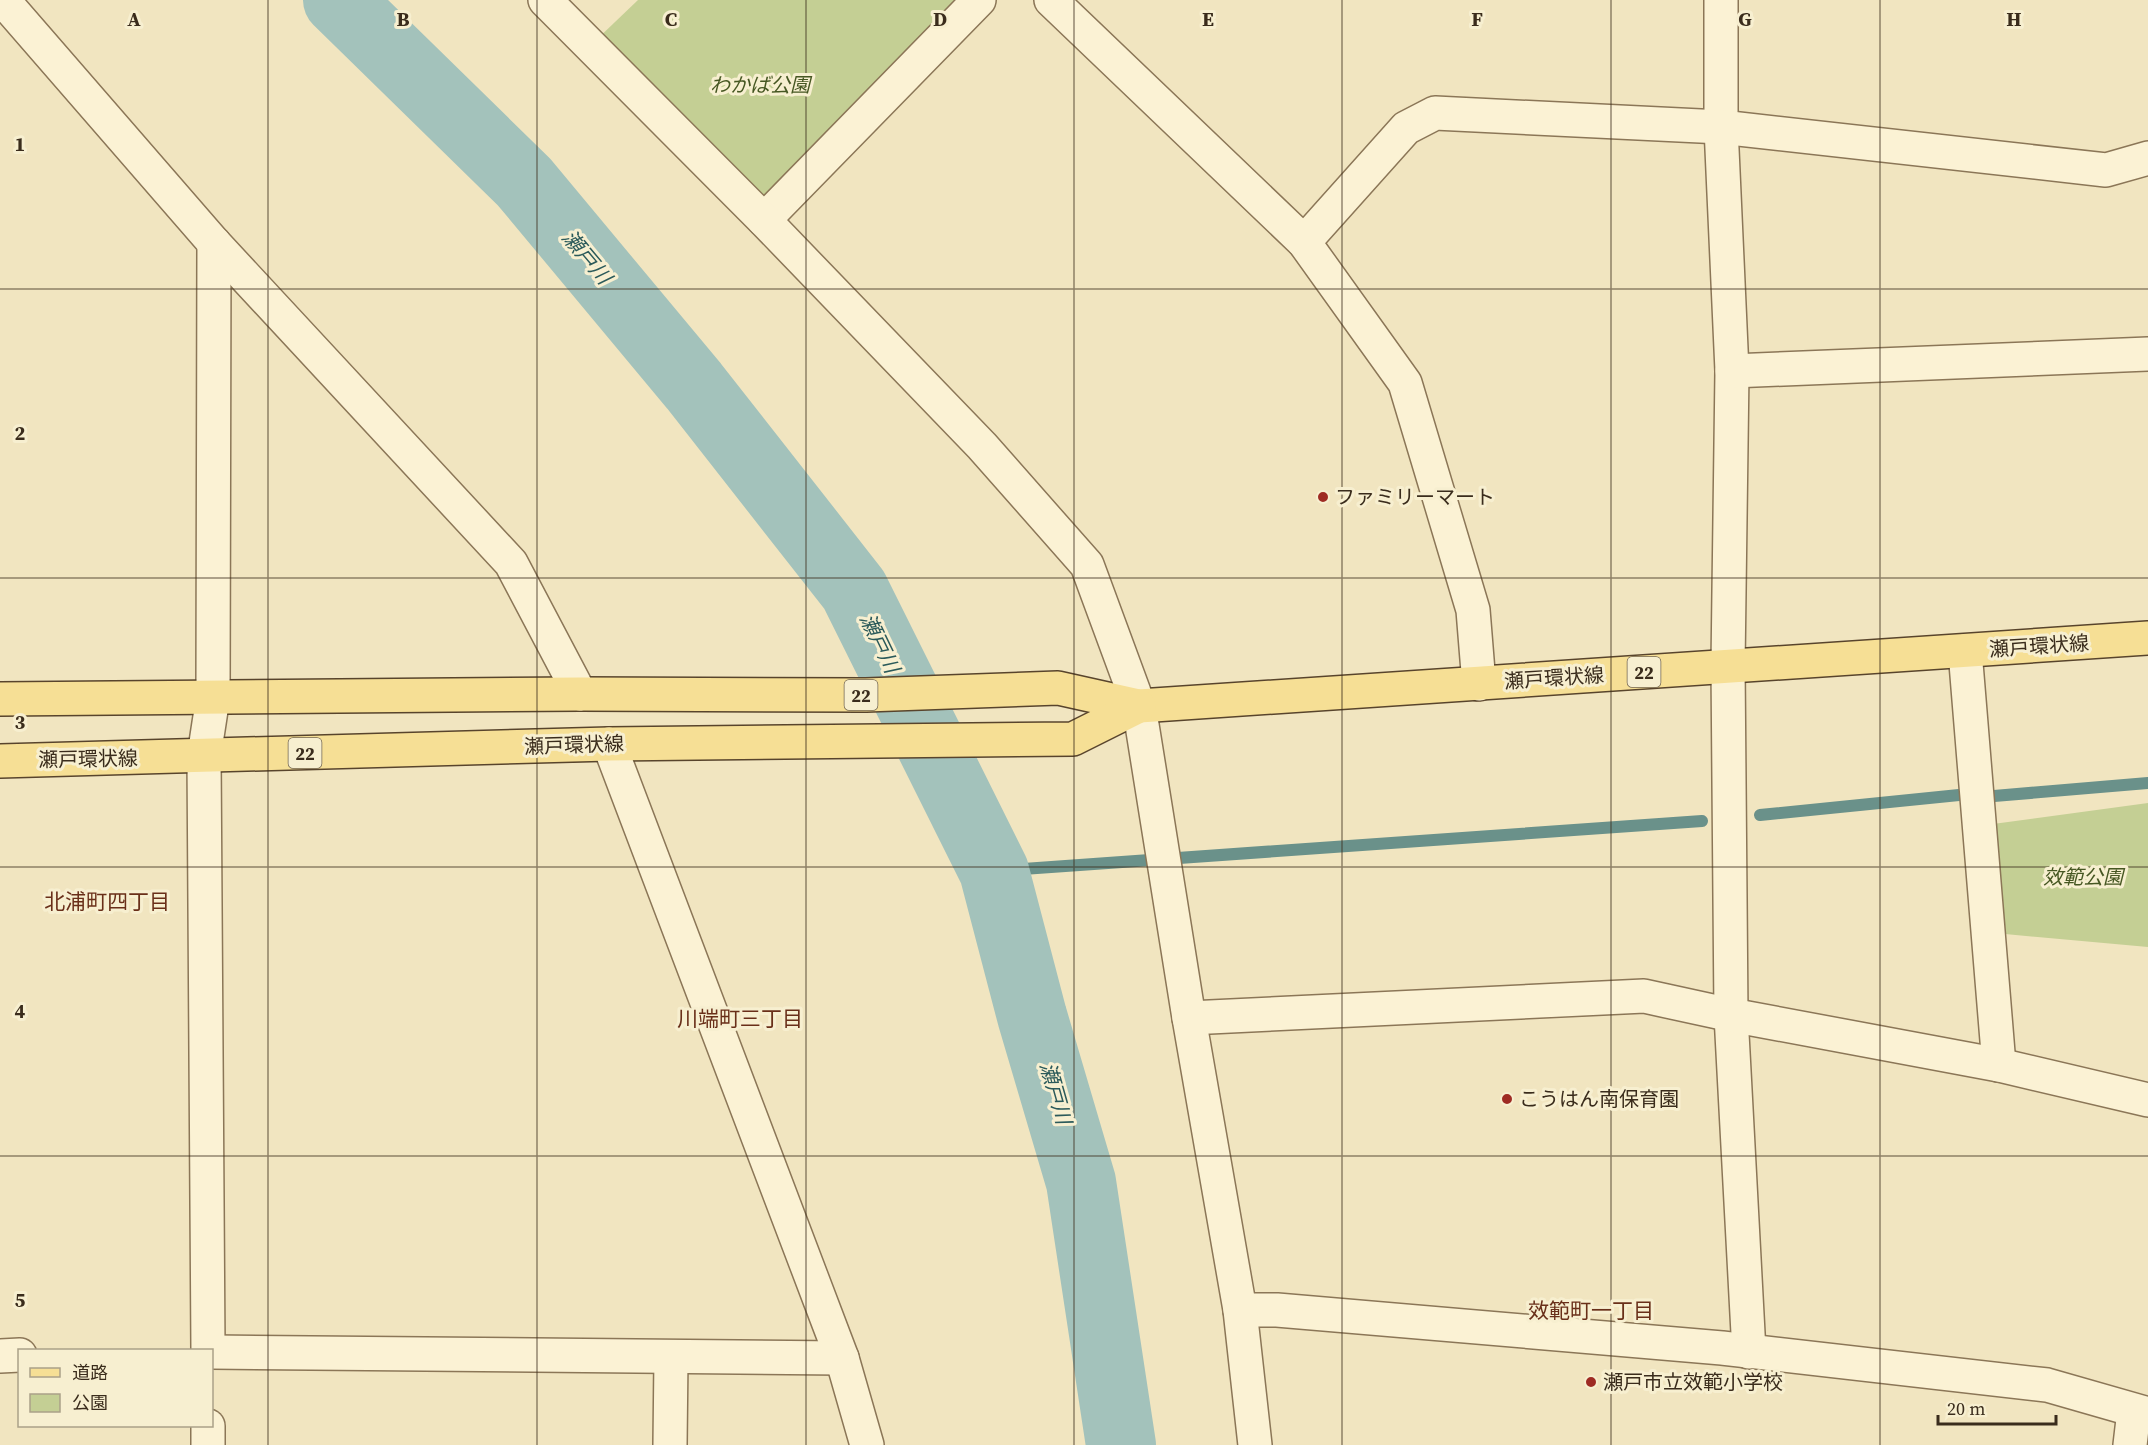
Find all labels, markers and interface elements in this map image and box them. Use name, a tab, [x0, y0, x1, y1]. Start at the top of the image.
text: A	[127, 5, 141, 33]
text: B	[396, 5, 410, 33]
text: C	[665, 5, 677, 33]
text: D	[933, 5, 947, 33]
text: E	[1202, 5, 1214, 33]
text: F	[1471, 5, 1483, 33]
text: G	[1738, 5, 1752, 33]
text: H	[2006, 5, 2022, 33]
park label: わかば公園	[710, 71, 813, 99]
text: 1	[15, 130, 25, 158]
water label: 瀬戸川	[556, 224, 620, 292]
text: 2	[15, 419, 26, 447]
place label: ファミリーマート	[1335, 483, 1495, 511]
marker: ファミリーマート	[1316, 490, 1330, 504]
water label: 瀬戸川	[853, 608, 908, 679]
street label: 瀬戸環状線	[1988, 629, 2090, 663]
road number: 22	[1628, 657, 1660, 687]
street label: 瀬戸環状線	[1503, 661, 1605, 695]
road number: 22	[844, 680, 878, 710]
text: 3	[15, 708, 26, 736]
street label: 瀬戸環状線	[524, 729, 624, 761]
road number: 22	[288, 738, 322, 768]
street label: 瀬戸環状線	[38, 744, 138, 774]
park label: 效範公園	[2043, 863, 2126, 891]
district label: 北浦町四丁目	[44, 887, 170, 916]
text: 4	[15, 997, 26, 1025]
district label: 川端町三丁目	[677, 1004, 803, 1033]
water label: 瀬戸川	[1033, 1059, 1079, 1129]
place label: こうはん南保育園	[1519, 1085, 1679, 1113]
marker: こうはん南保育園	[1500, 1092, 1514, 1106]
text: 5	[15, 1286, 26, 1314]
district label: 效範町一丁目	[1528, 1296, 1654, 1325]
legend	[18, 1349, 213, 1427]
text: 道路	[72, 1360, 108, 1385]
place label: 瀬戸市立效範小学校	[1603, 1368, 1783, 1396]
marker: 瀬戸市立效範小学校	[1584, 1375, 1598, 1389]
scale bar	[1938, 1388, 2056, 1426]
text: 公園	[72, 1390, 108, 1415]
text: 20 m	[1947, 1396, 1985, 1421]

